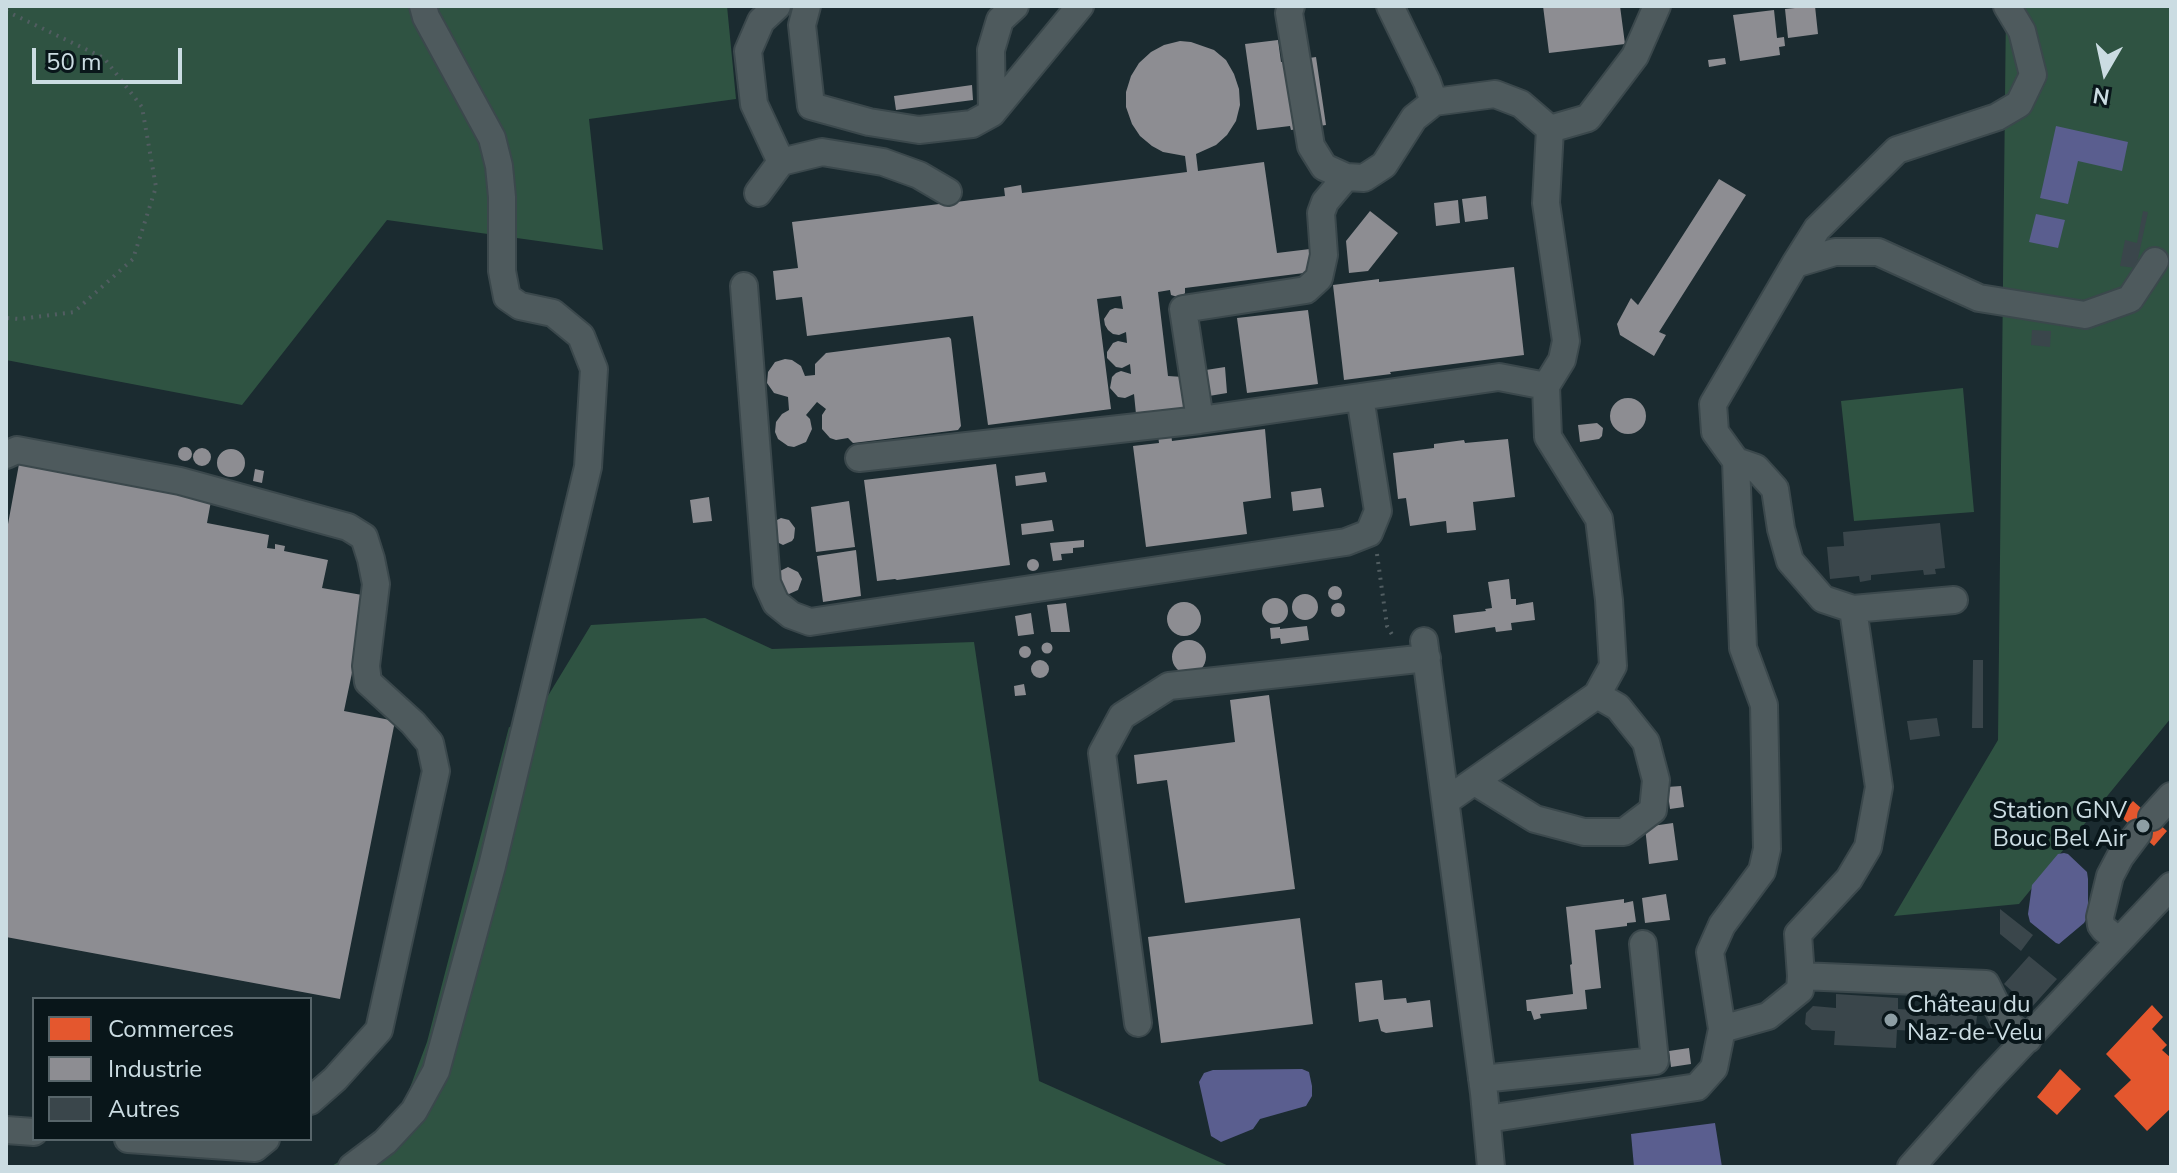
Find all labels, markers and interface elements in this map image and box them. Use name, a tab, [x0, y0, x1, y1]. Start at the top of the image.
scale bar	[36, 32, 186, 82]
north arrow	[2065, 32, 2145, 112]
text: 50 m	[46, 46, 102, 78]
text: N	[2091, 80, 2112, 112]
place label: Station GNV Bouc Bel Air	[1992, 798, 2127, 854]
marker: Station GNV Bouc Bel Air	[2134, 817, 2152, 835]
place label: Château du Naz-de-Velu	[1907, 992, 2043, 1048]
legend	[32, 997, 312, 1141]
marker: Château du Naz-de-Velu	[1882, 1011, 1900, 1029]
text: Commerces	[108, 1013, 234, 1045]
text: Industrie	[108, 1053, 202, 1085]
text: Autres	[108, 1093, 180, 1125]

